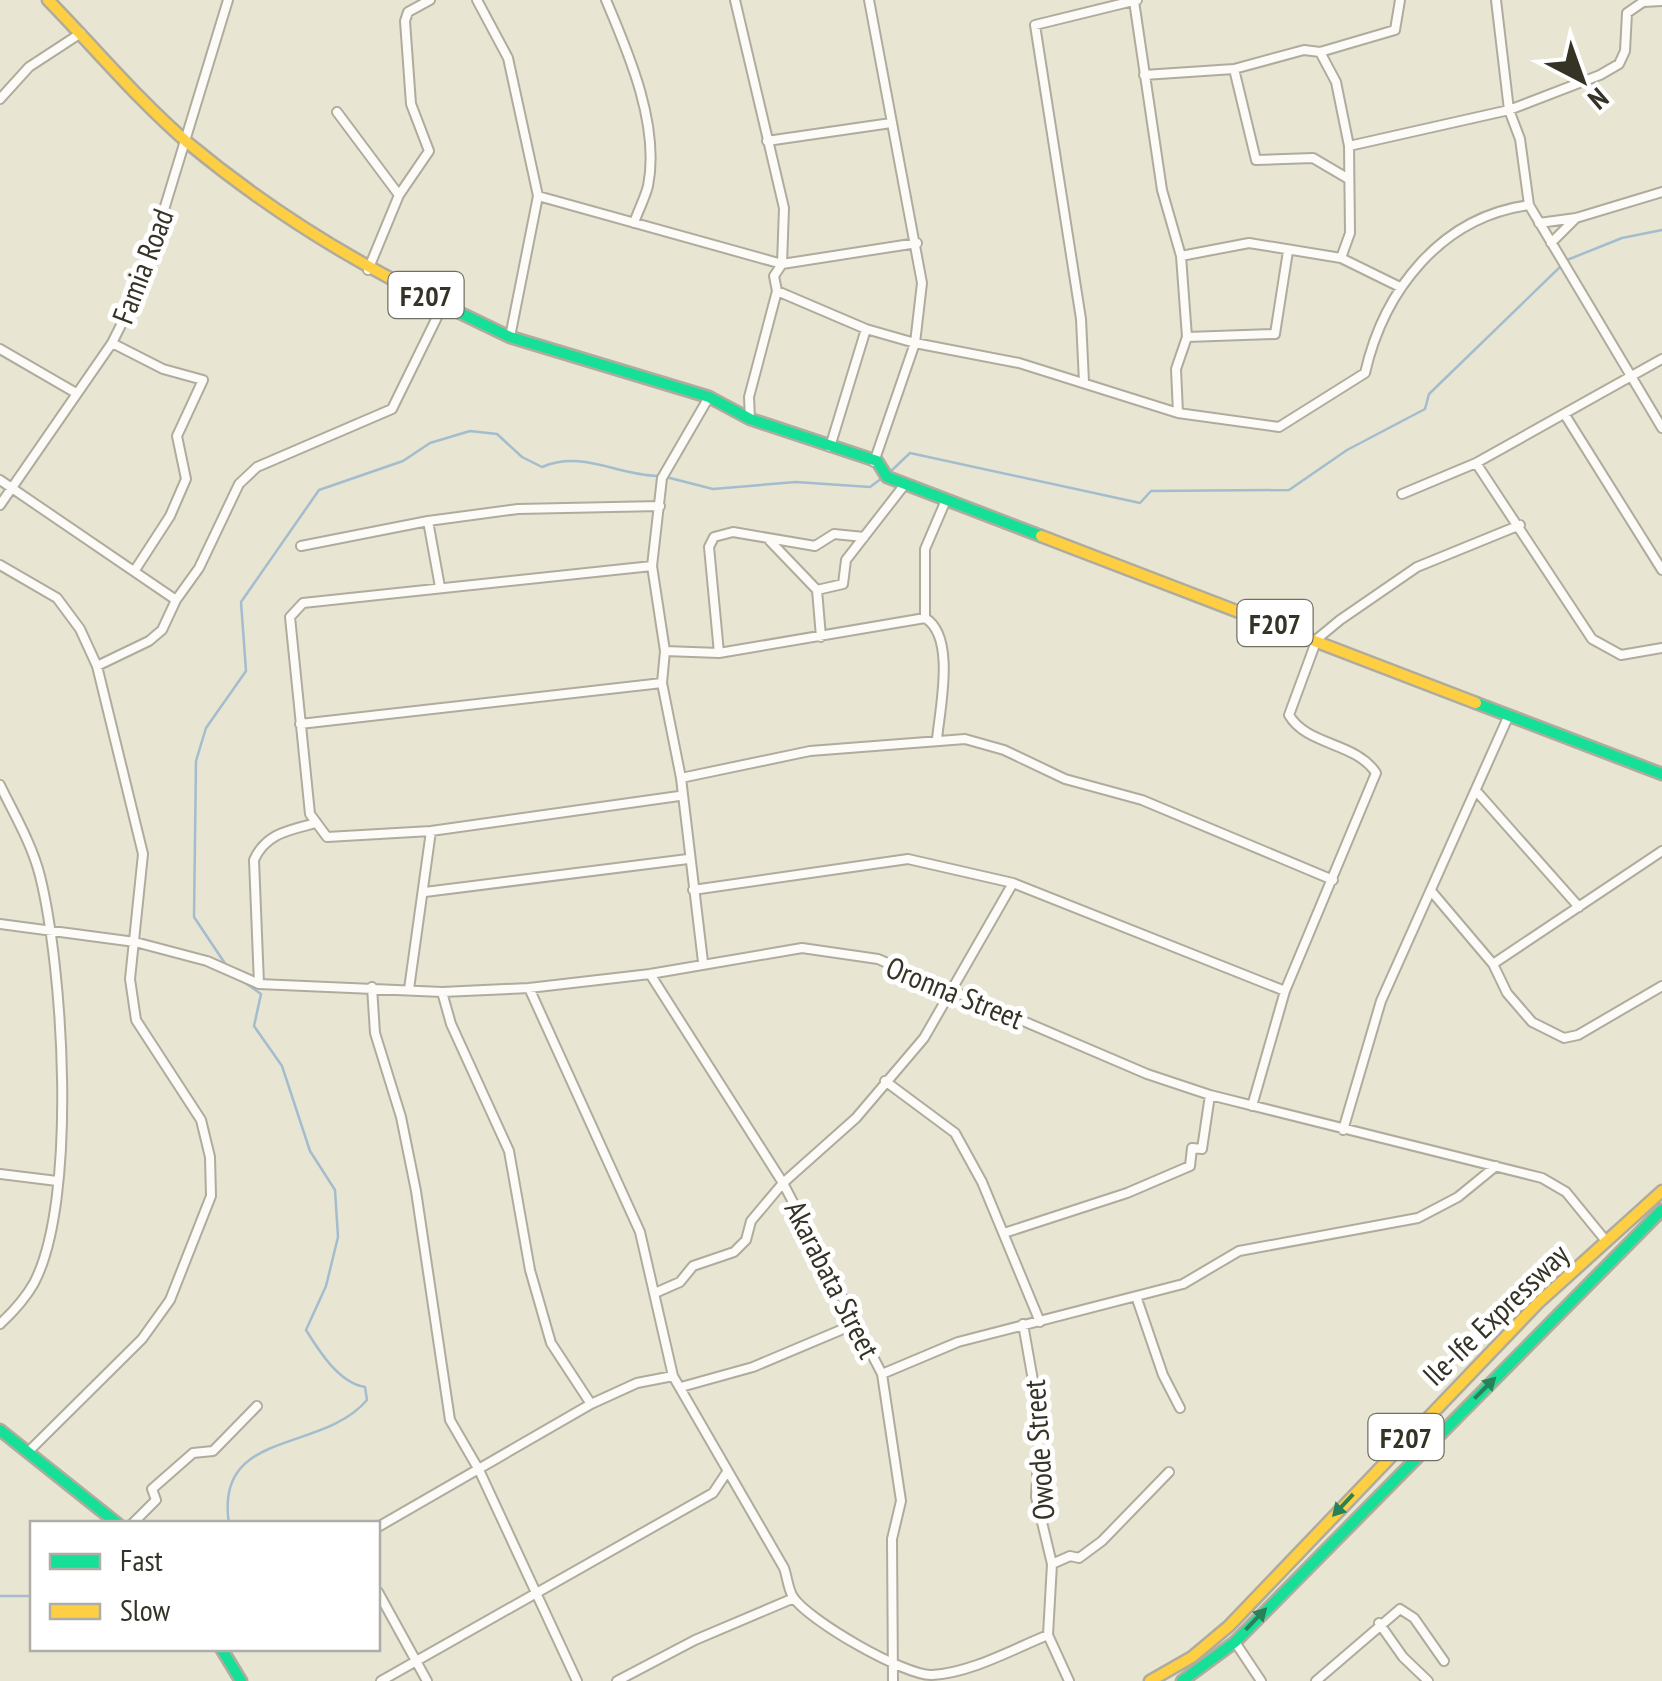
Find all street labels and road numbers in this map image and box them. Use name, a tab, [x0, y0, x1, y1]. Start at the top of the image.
street label: Famia Road	[102, 203, 182, 329]
road number: F207	[388, 272, 464, 318]
road number: F207	[1238, 600, 1312, 646]
street label: Oronna Street	[881, 947, 1030, 1037]
street label: Akarabata Street	[777, 1194, 890, 1365]
street label: Ile-Ife Expressway	[1414, 1234, 1577, 1393]
street label: Owode Street	[1014, 1378, 1062, 1522]
road number: F207	[1368, 1414, 1444, 1460]

